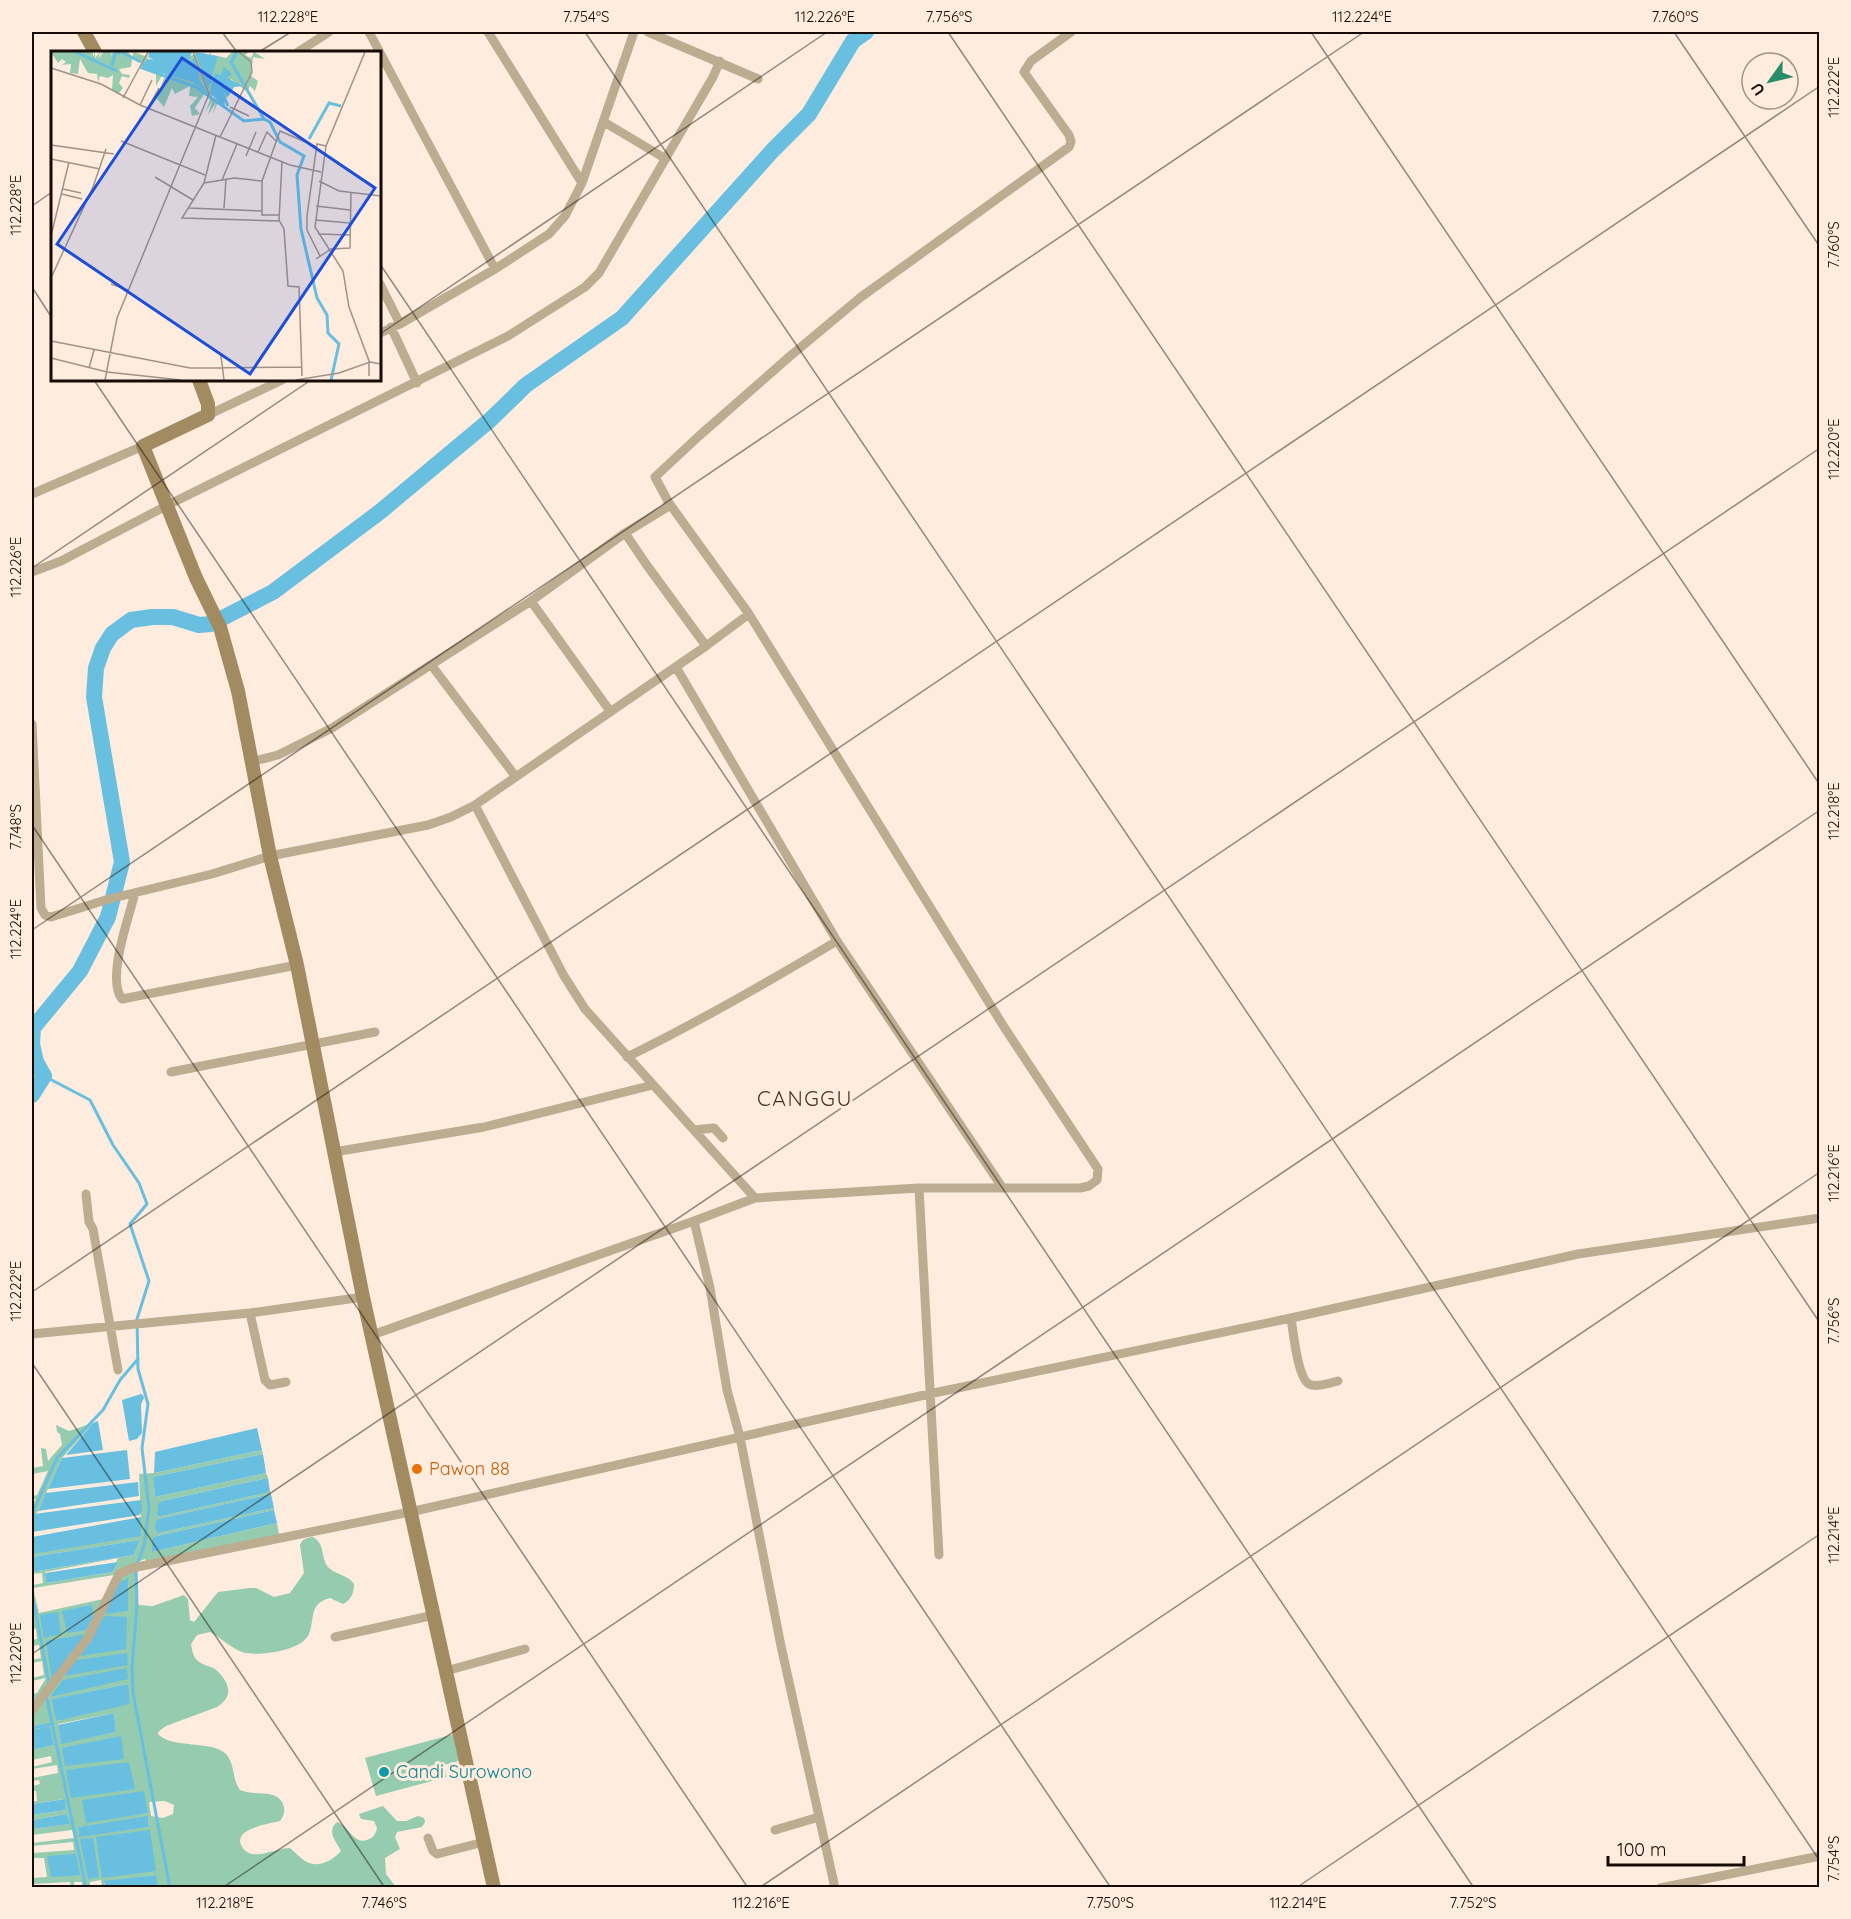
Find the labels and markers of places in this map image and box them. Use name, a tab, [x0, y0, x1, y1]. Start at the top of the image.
place label: Pawon 88	[429, 1457, 510, 1480]
marker: Pawon 88	[410, 1462, 424, 1476]
place label: Candi Surowono	[396, 1760, 532, 1783]
marker: Candi Surowono	[377, 1765, 391, 1779]

